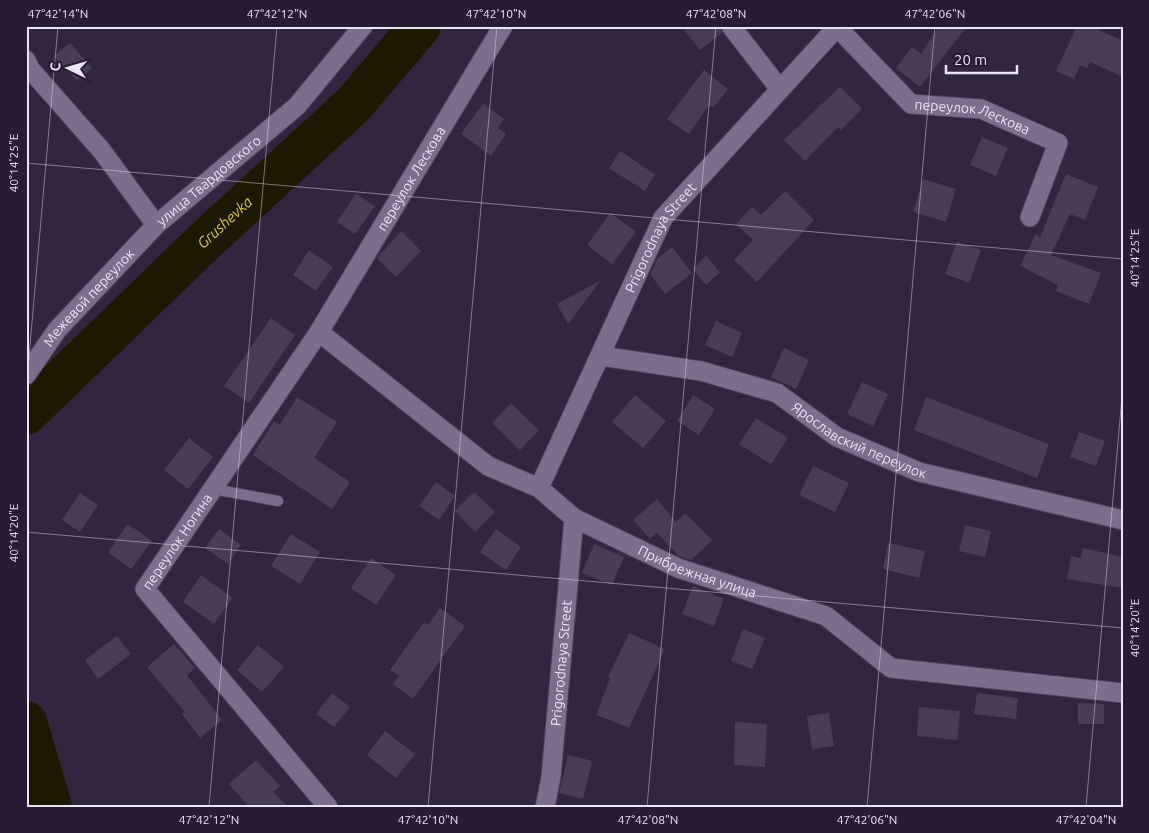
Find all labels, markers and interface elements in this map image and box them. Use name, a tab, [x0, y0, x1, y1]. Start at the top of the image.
text: 47°42'14"N	[28, 7, 88, 20]
text: 47°42'12"N	[247, 7, 307, 20]
text: 47°42'10"N	[466, 7, 526, 20]
text: 47°42'08"N	[686, 7, 746, 20]
text: 47°42'06"N	[905, 7, 965, 20]
north arrow	[42, 42, 92, 92]
scale bar	[946, 42, 1018, 74]
text: 20 m	[954, 51, 987, 68]
text: С	[47, 62, 63, 72]
street label: переулок Лескова	[914, 96, 1032, 138]
street label: переулок Лескова	[374, 123, 449, 234]
street label: улица Твардовского	[153, 132, 264, 229]
text: 40°14'25"E	[7, 133, 20, 192]
street label: Prigorodnaya Street	[622, 179, 700, 295]
water label: Grushevka	[194, 193, 256, 252]
text: 40°14'25"E	[1128, 228, 1141, 287]
street label: Межевой переулок	[40, 245, 138, 350]
street label: Ярославский переулок	[789, 399, 928, 481]
street label: переулок Ногина	[139, 490, 215, 593]
text: 40°14'20"E	[7, 503, 20, 562]
street label: Прибрежная улица	[635, 542, 758, 601]
text: 40°14'20"E	[1128, 598, 1141, 657]
street label: Prigorodnaya Street	[548, 599, 575, 727]
text: 47°42'12"N	[179, 813, 239, 826]
text: 47°42'10"N	[398, 813, 458, 826]
text: 47°42'08"N	[618, 813, 678, 826]
text: 47°42'06"N	[837, 813, 897, 826]
text: 47°42'04"N	[1056, 813, 1116, 826]

